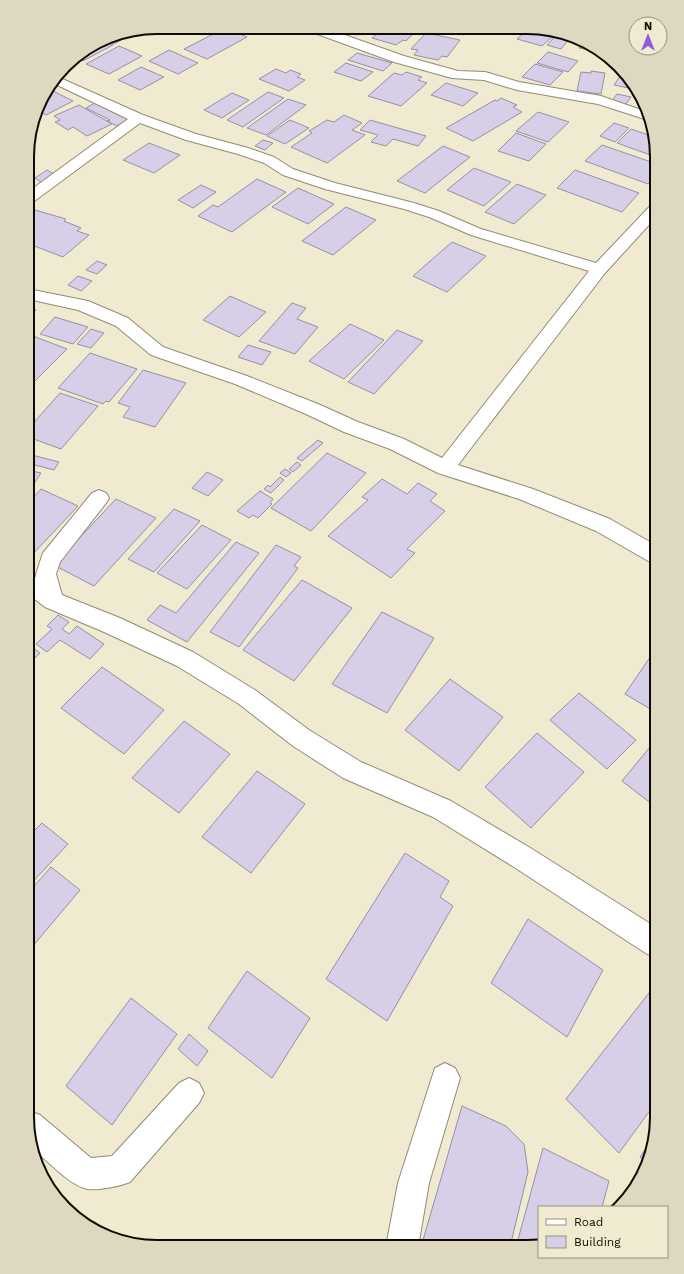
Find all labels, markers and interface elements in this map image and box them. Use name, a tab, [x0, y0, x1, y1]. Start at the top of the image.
north arrow	[628, 16, 668, 56]
text: N	[644, 20, 652, 33]
legend	[538, 1206, 668, 1258]
text: Road	[574, 1215, 603, 1229]
text: Building	[574, 1235, 621, 1249]

